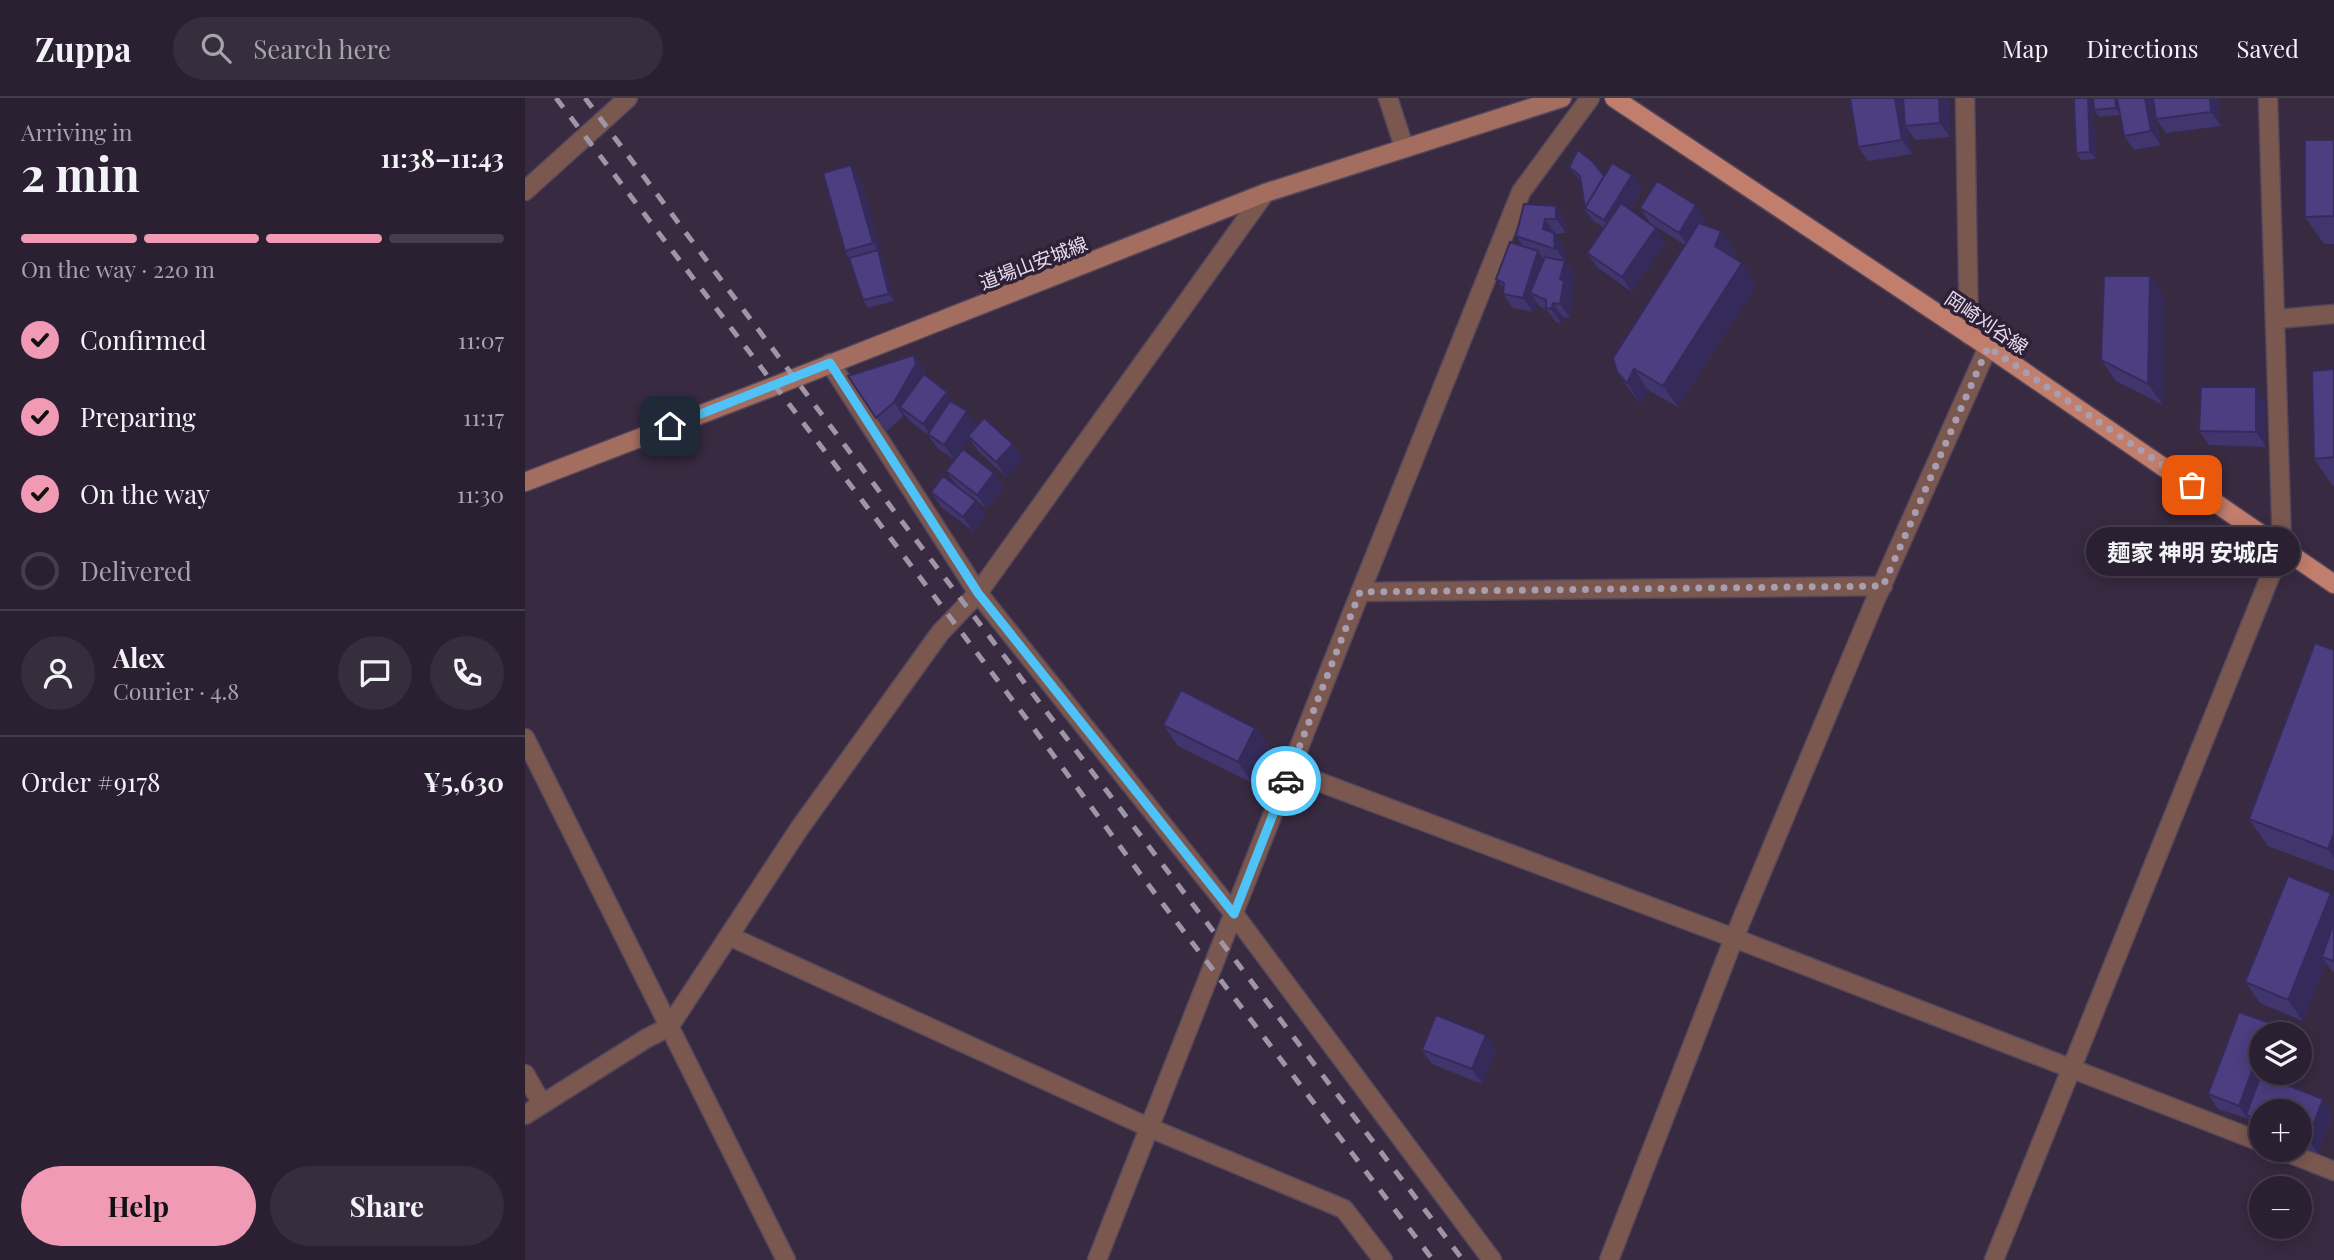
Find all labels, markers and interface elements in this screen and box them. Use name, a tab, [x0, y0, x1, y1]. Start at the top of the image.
search box	[173, 17, 663, 80]
text: Zuppa	[35, 26, 131, 70]
icon: search	[197, 29, 235, 67]
text: Search here	[253, 31, 391, 66]
text: Map	[2002, 32, 2048, 64]
text: Directions	[2086, 32, 2199, 64]
text: Saved	[2237, 32, 2299, 64]
text: Arriving in	[21, 116, 133, 147]
text: 11:38–11:43	[380, 140, 504, 175]
text: 2 min	[21, 142, 140, 204]
street label: 道場山安城線	[975, 229, 1091, 295]
text: On the way · 220 m	[21, 253, 215, 284]
street label: 岡崎刈谷線	[1940, 285, 2034, 359]
icon: check	[21, 321, 59, 359]
text: Confirmed	[80, 322, 207, 357]
text: 11:07	[458, 324, 504, 355]
pin	[640, 396, 700, 456]
icon: check	[21, 398, 59, 436]
text: Preparing	[80, 399, 196, 434]
text: 11:17	[463, 401, 504, 432]
icon: home	[651, 407, 689, 445]
pin	[2162, 455, 2222, 515]
icon: bag	[2173, 466, 2211, 504]
icon: check	[21, 475, 59, 513]
text: On the way	[80, 476, 210, 511]
text: 11:30	[457, 478, 504, 509]
callout: 麺家 神明 安城店	[2085, 527, 2299, 576]
text: 麺家 神明 安城店	[2107, 536, 2279, 567]
text: Delivered	[80, 553, 192, 588]
button: person	[21, 636, 95, 710]
button: chat	[338, 636, 412, 710]
button: phone	[430, 636, 504, 710]
text: Alex	[113, 640, 165, 675]
text: Courier · 4.8	[113, 675, 239, 706]
courier	[1251, 746, 1321, 816]
icon: car	[1267, 762, 1305, 800]
text: Order #9178	[21, 764, 161, 799]
text: ¥5,630	[423, 764, 504, 799]
map controls	[2249, 1022, 2312, 1239]
button: layers	[2249, 1022, 2312, 1085]
button: +	[2249, 1099, 2312, 1162]
button: Help	[21, 1166, 256, 1246]
button: Share	[270, 1166, 504, 1246]
button: −	[2249, 1176, 2312, 1239]

